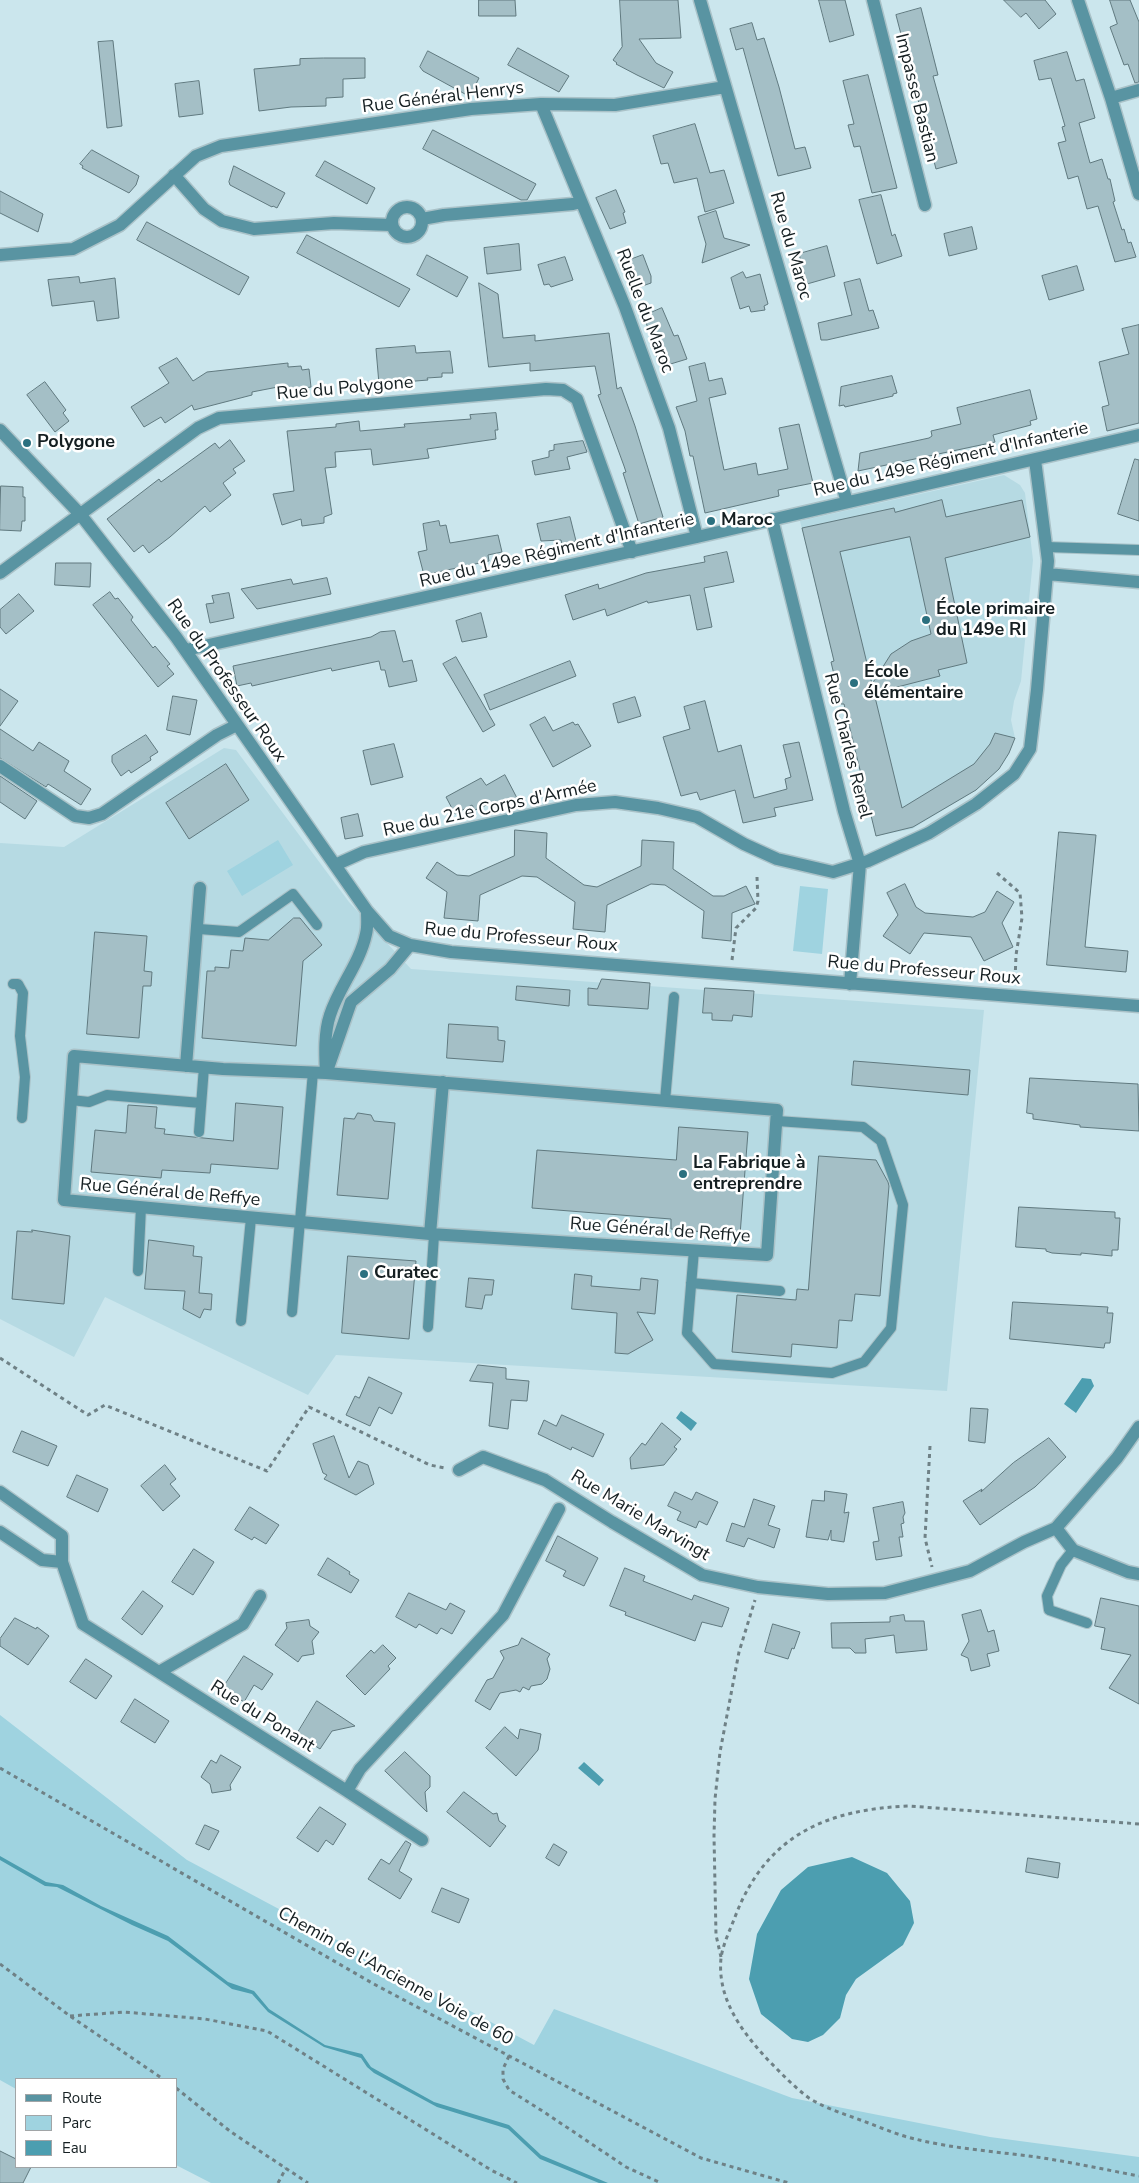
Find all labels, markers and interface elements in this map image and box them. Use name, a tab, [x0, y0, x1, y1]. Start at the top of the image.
street label: Impasse Bastian	[890, 31, 942, 165]
street label: Rue Général Henrys	[361, 77, 525, 119]
street label: Rue du Maroc	[764, 190, 816, 302]
street label: Ruelle du Maroc	[610, 246, 678, 376]
street label: Rue du Polygone	[276, 372, 414, 406]
street label: Rue du 149e Régiment d'Infanterie	[811, 418, 1091, 502]
place label: Polygone	[37, 432, 115, 454]
marker: Polygone	[21, 437, 33, 449]
street label: Rue du 149e Régiment d'Infanterie	[417, 509, 697, 593]
place label: Maroc	[721, 510, 772, 532]
marker: Maroc	[705, 515, 717, 527]
street label: Rue du Professeur Roux	[162, 595, 290, 767]
place label: École primaire du 149e RI	[936, 599, 1055, 642]
marker: École primaire du 149e RI	[920, 614, 932, 626]
place label: École élémentaire	[864, 662, 963, 704]
street label: Rue Charles Renel	[818, 671, 876, 821]
marker: École élémentaire	[848, 677, 860, 689]
street label: Rue du 21e Corps d'Armée	[381, 776, 599, 842]
street label: Rue du Professeur Roux	[424, 919, 618, 957]
street label: Rue du Professeur Roux	[827, 952, 1021, 990]
place label: La Fabrique à entreprendre	[693, 1153, 806, 1196]
marker: La Fabrique à entreprendre	[677, 1168, 689, 1180]
street label: Rue Général de Reffye	[79, 1174, 261, 1212]
street label: Rue Général de Reffye	[569, 1214, 751, 1248]
place label: Curatec	[374, 1263, 438, 1285]
marker: Curatec	[358, 1268, 370, 1280]
street label: Rue Marie Marvingt	[566, 1466, 714, 1566]
street label: Rue du Ponant	[206, 1676, 318, 1758]
street label: Chemin de l'Ancienne Voie de 60	[274, 1903, 516, 2051]
legend	[15, 2078, 178, 2168]
text: Route	[62, 2088, 102, 2108]
text: Parc	[62, 2113, 91, 2133]
text: Eau	[62, 2138, 87, 2158]

